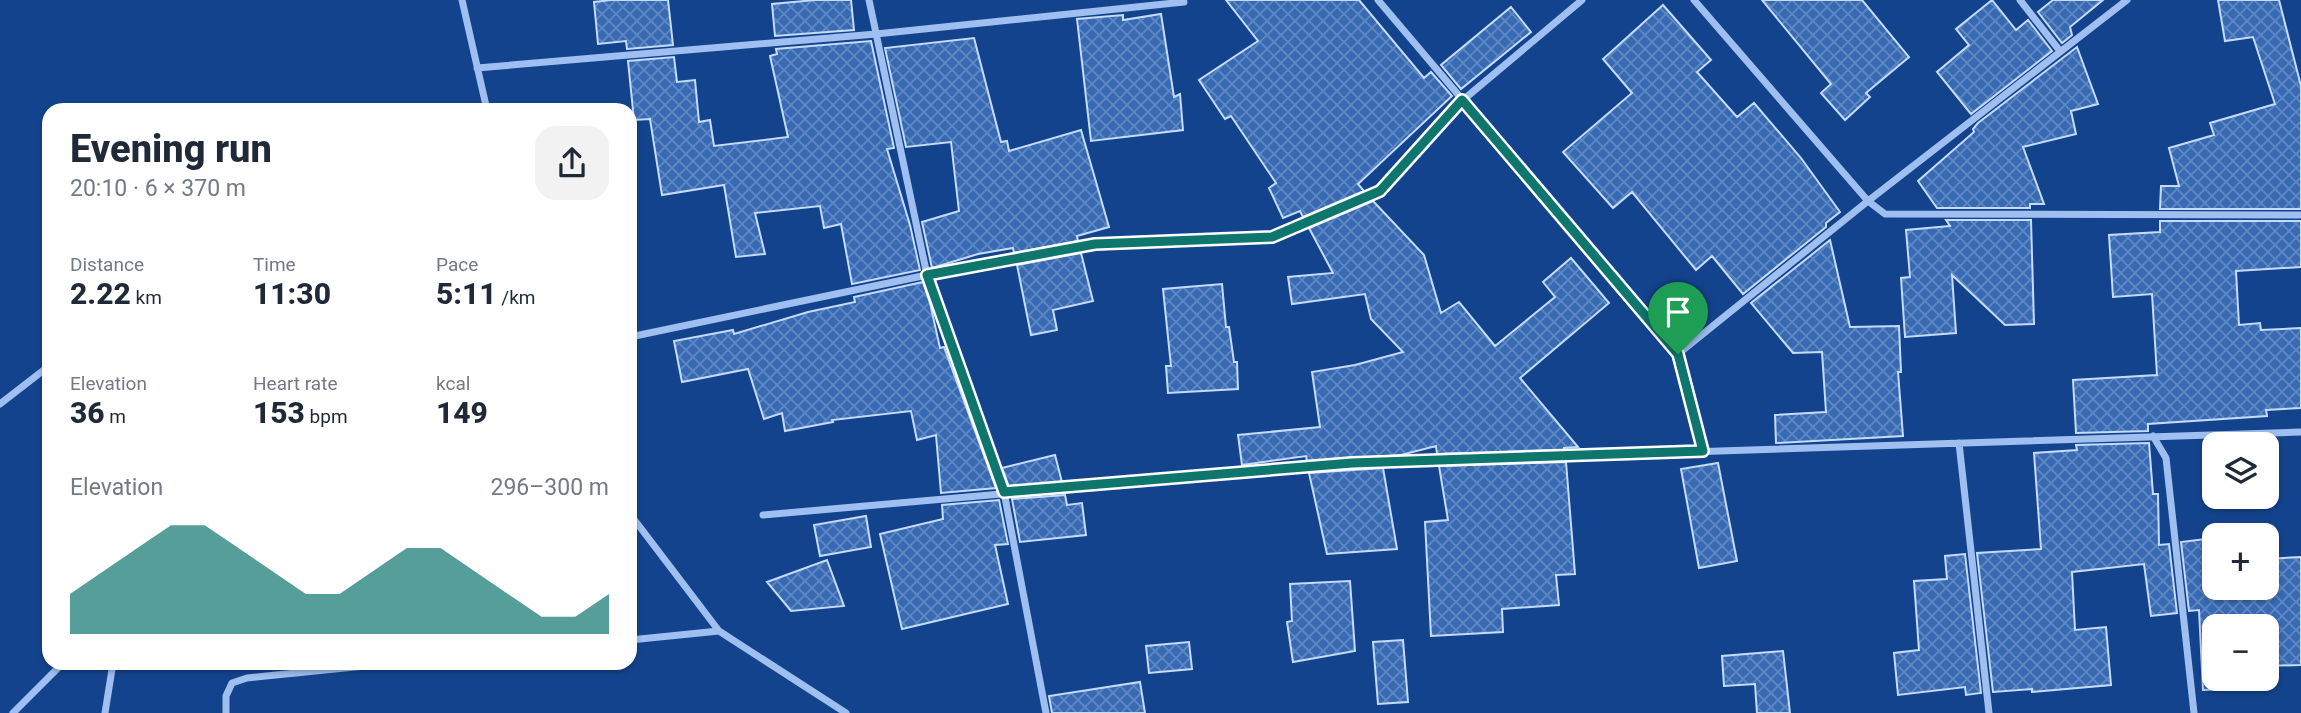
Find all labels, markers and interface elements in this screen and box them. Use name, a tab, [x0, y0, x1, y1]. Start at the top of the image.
button: share	[535, 126, 609, 200]
text: Evening run	[70, 127, 272, 171]
text: 20:10 · 6 × 370 m	[70, 175, 246, 202]
text: Distance	[70, 253, 144, 276]
text: Time	[253, 253, 296, 276]
text: Pace	[436, 253, 478, 276]
text: 2.22	[70, 276, 131, 311]
text: 11:30	[253, 276, 331, 311]
text: 5:11	[436, 276, 497, 311]
pin	[1648, 282, 1708, 354]
text: km	[131, 286, 162, 309]
text: /km	[497, 286, 536, 309]
icon: arrive	[1659, 293, 1697, 331]
text: Elevation	[70, 372, 147, 395]
text: Heart rate	[253, 372, 338, 395]
text: kcal	[436, 372, 470, 395]
text: 36	[70, 395, 105, 430]
text: 153	[253, 395, 305, 430]
text: 149	[436, 395, 488, 430]
text: m	[105, 405, 126, 428]
text: bpm	[305, 405, 348, 428]
map controls	[2202, 432, 2279, 691]
button: layers	[2202, 432, 2279, 509]
text: Elevation	[70, 474, 163, 501]
text: 296–300 m	[490, 474, 609, 501]
button: +	[2202, 523, 2279, 600]
button: −	[2202, 614, 2279, 691]

